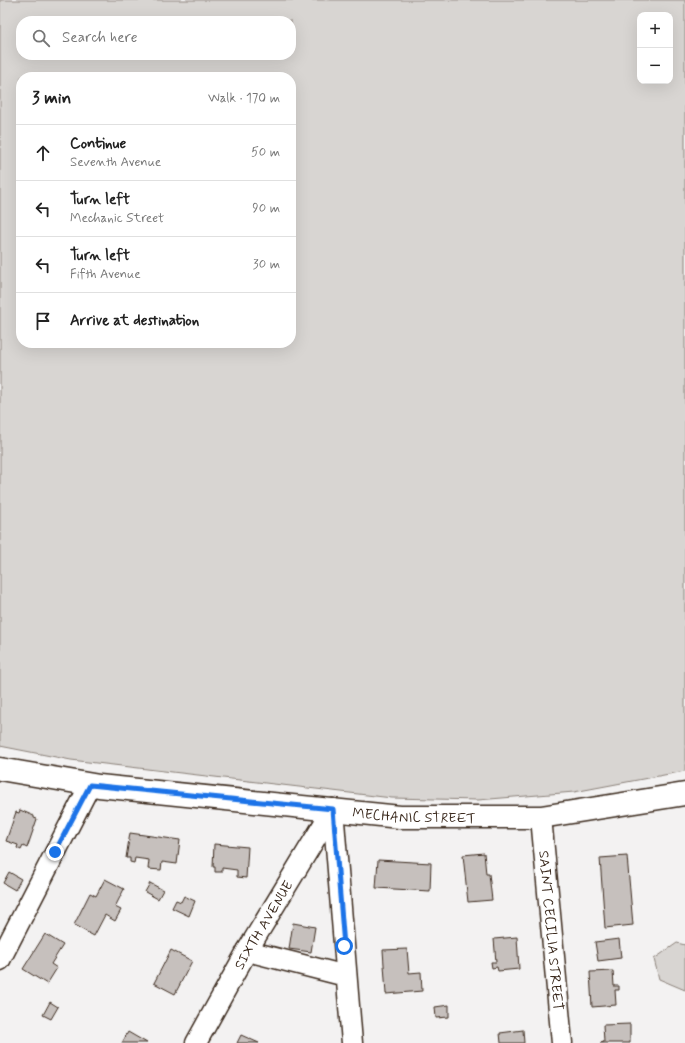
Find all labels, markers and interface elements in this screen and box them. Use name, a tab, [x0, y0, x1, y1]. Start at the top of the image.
map controls	[637, 12, 673, 84]
button: +	[637, 12, 673, 48]
search box	[16, 16, 296, 60]
icon: search	[30, 27, 52, 49]
text: Search here	[62, 28, 138, 48]
button: −	[637, 48, 673, 84]
text: 3 min	[32, 87, 71, 109]
text: Walk · 170 m	[208, 90, 280, 107]
text: Continue	[70, 134, 126, 154]
icon: ahead	[32, 142, 54, 164]
text: 50 m	[251, 144, 280, 161]
text: Seventh Avenue	[70, 154, 161, 171]
text: Turn left	[70, 190, 130, 210]
icon: left	[32, 198, 54, 220]
text: 90 m	[252, 200, 280, 217]
text: Mechanic Street	[70, 210, 164, 227]
text: Turn left	[70, 246, 130, 266]
icon: left	[32, 254, 54, 276]
text: 30 m	[253, 256, 280, 273]
text: Fifth Avenue	[70, 266, 141, 283]
icon: arrive	[32, 310, 54, 332]
text: Arrive at destination	[70, 311, 199, 331]
street label: MECHANIC STREET	[351, 804, 476, 827]
route end	[46, 843, 64, 861]
street label: SAINT CECILIA STREET	[534, 850, 567, 1011]
street label: SIXTH AVENUE	[231, 878, 298, 973]
route start	[335, 937, 353, 955]

